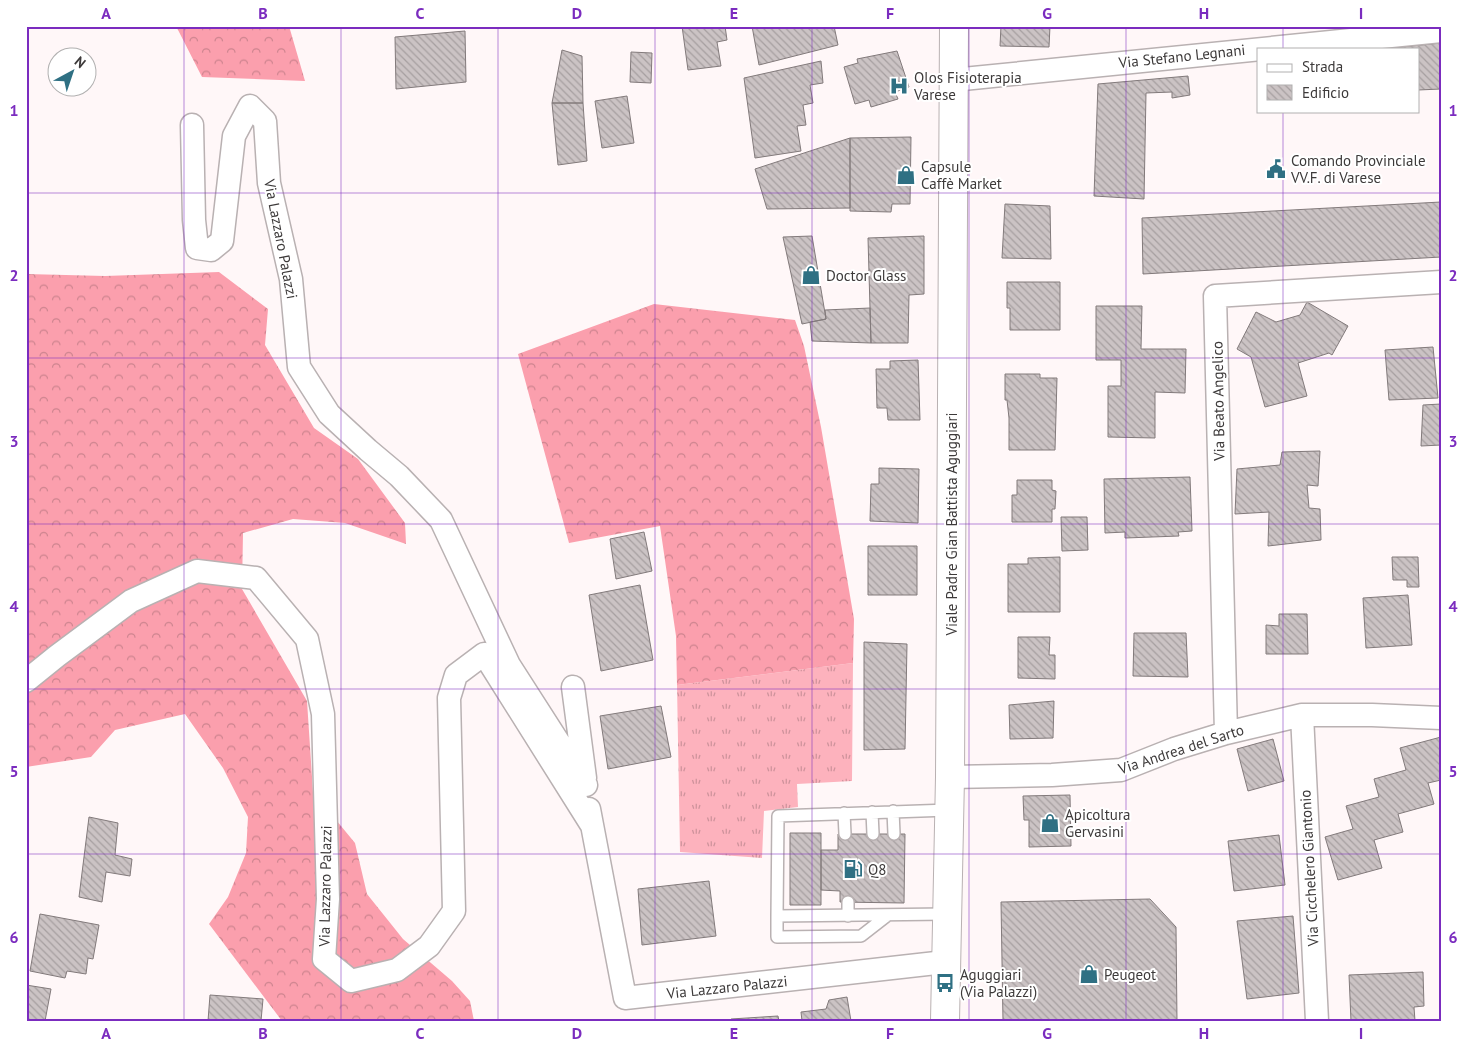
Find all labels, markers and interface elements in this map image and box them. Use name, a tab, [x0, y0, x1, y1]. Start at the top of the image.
text: A	[101, 3, 111, 23]
text: B	[258, 3, 268, 23]
text: C	[416, 3, 425, 23]
text: D	[572, 3, 582, 23]
text: E	[730, 3, 738, 23]
text: F	[886, 3, 894, 23]
text: G	[1042, 3, 1052, 23]
text: H	[1199, 3, 1209, 23]
text: I	[1359, 3, 1363, 23]
street label: Via Stefano Legnani	[1117, 40, 1246, 72]
north arrow	[48, 48, 98, 98]
legend	[1257, 48, 1420, 112]
text: N	[71, 52, 90, 72]
text: Strada	[1302, 57, 1343, 76]
place label: Olos Fisioterapia Varese	[913, 68, 1022, 104]
hospital icon: Olos Fisioterapia Varese	[888, 75, 910, 97]
text: Edificio	[1302, 83, 1349, 102]
text: 1	[9, 100, 19, 120]
text: 1	[1448, 100, 1458, 120]
place label: Comando Provinciale VV.F. di Varese	[1290, 151, 1426, 187]
place label: Capsule Caffè Market	[921, 157, 1002, 193]
public building icon: Comando Provinciale VV.F. di Varese	[1265, 158, 1287, 180]
shop icon: Capsule Caffè Market	[895, 164, 917, 186]
street label: Via Lazzaro Palazzi	[260, 177, 302, 300]
shop icon: Doctor Glass	[800, 264, 822, 286]
text: 2	[9, 265, 19, 285]
text: 2	[1448, 265, 1458, 285]
place label: Doctor Glass	[826, 266, 906, 285]
street label: Via Beato Angelico	[1207, 341, 1229, 462]
street label: Viale Padre Gian Battista Aguggiari	[942, 412, 961, 637]
text: 3	[9, 431, 19, 451]
text: 3	[1448, 431, 1458, 451]
text: 4	[9, 596, 19, 616]
text: 4	[1448, 596, 1458, 616]
street label: Via Andrea del Sarto	[1115, 720, 1246, 779]
text: 5	[9, 761, 19, 781]
text: 5	[1448, 761, 1458, 781]
street label: Via Cicchelero Giantonio	[1295, 789, 1323, 948]
place label: Apicoltura Gervasini	[1065, 805, 1130, 841]
shop icon: Apicoltura Gervasini	[1039, 812, 1061, 834]
street label: Via Lazzaro Palazzi	[314, 825, 336, 948]
fuel station icon: Q8	[842, 858, 864, 880]
place label: Q8	[868, 860, 886, 879]
text: 6	[9, 927, 19, 947]
text: 6	[1448, 927, 1458, 947]
shop icon: Peugeot	[1078, 963, 1100, 985]
place label: Aguggiari (Via Palazzi)	[960, 965, 1037, 1001]
place label: Peugeot	[1104, 965, 1156, 984]
street label: Via Lazzaro Palazzi	[665, 971, 788, 1003]
bus stop icon: Aguggiari (Via Palazzi)	[934, 972, 956, 994]
text: A	[101, 1023, 111, 1043]
text: B	[258, 1023, 268, 1043]
text: C	[416, 1023, 425, 1043]
text: D	[572, 1023, 582, 1043]
text: E	[730, 1023, 738, 1043]
text: F	[886, 1023, 894, 1043]
text: G	[1042, 1023, 1052, 1043]
text: H	[1199, 1023, 1209, 1043]
text: I	[1359, 1023, 1363, 1043]

